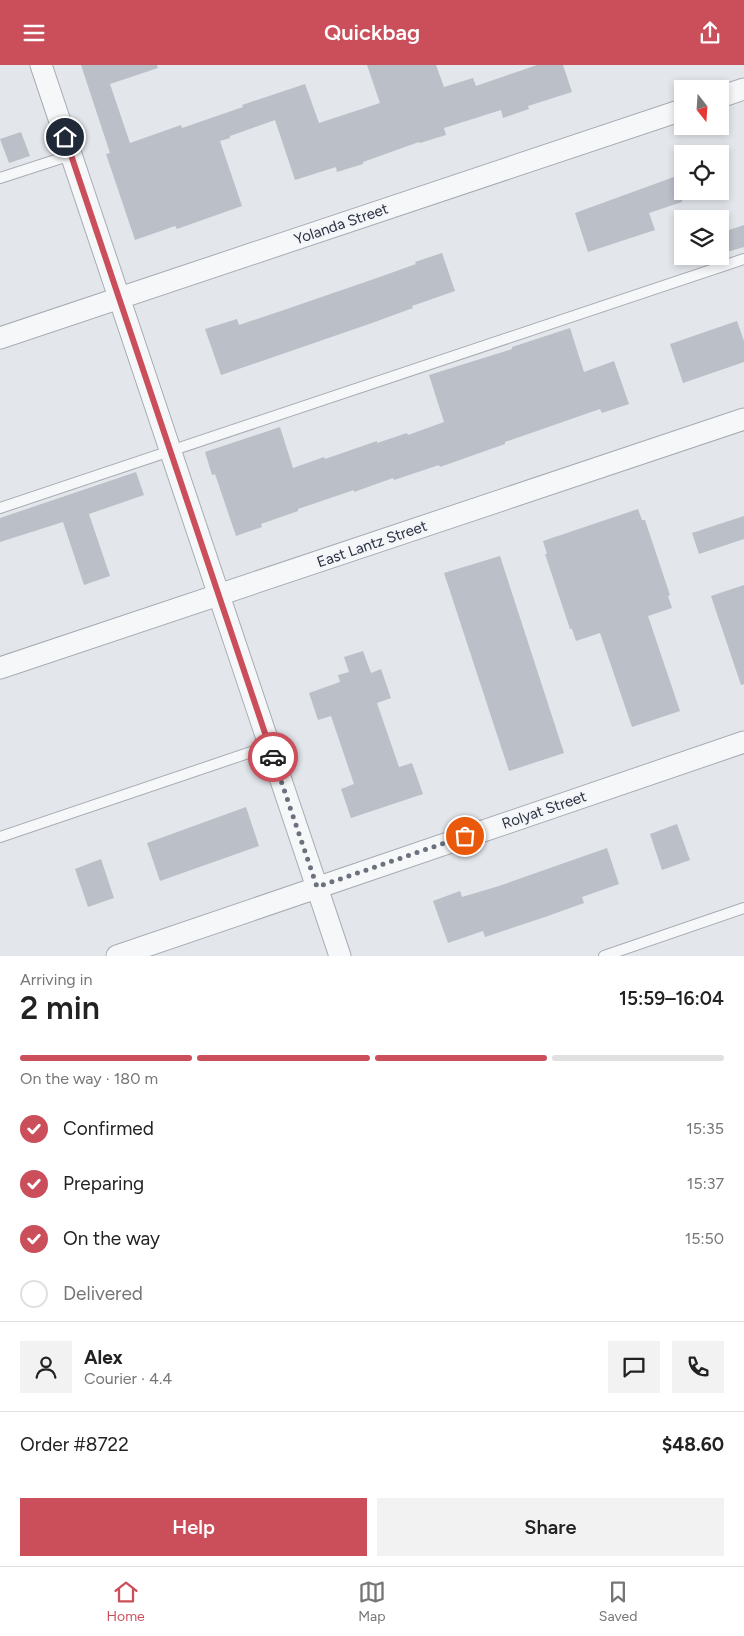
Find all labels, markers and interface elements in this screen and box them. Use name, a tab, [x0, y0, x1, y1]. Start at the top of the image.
icon: menu	[20, 19, 48, 47]
text: Quickbag	[324, 19, 420, 46]
icon: share	[696, 19, 724, 47]
north arrow	[674, 80, 729, 135]
map controls	[674, 80, 729, 265]
pin	[44, 116, 86, 158]
icon: home	[51, 123, 79, 151]
button: locate	[674, 145, 729, 200]
street label: Yolanda Street	[292, 199, 391, 249]
button: layers	[674, 210, 729, 265]
street label: East Lantz Street	[314, 517, 430, 571]
courier	[248, 732, 298, 782]
icon: car	[259, 743, 287, 771]
street label: Rolyat Street	[499, 787, 589, 833]
pin	[444, 815, 486, 857]
icon: bag	[451, 822, 479, 850]
text: Arriving in	[20, 970, 92, 989]
text: 15:59–16:04	[619, 987, 724, 1010]
text: 2 min	[20, 989, 100, 1027]
text: On the way · 180 m	[20, 1069, 158, 1088]
icon: check	[20, 1115, 48, 1143]
text: Confirmed	[63, 1117, 154, 1140]
text: 15:35	[686, 1119, 724, 1138]
icon: check	[20, 1170, 48, 1198]
text: Preparing	[63, 1172, 144, 1195]
text: 15:37	[687, 1174, 724, 1193]
icon: check	[20, 1225, 48, 1253]
text: On the way	[63, 1227, 160, 1250]
text: 15:50	[685, 1229, 724, 1248]
text: Delivered	[63, 1282, 143, 1305]
button: person	[20, 1341, 72, 1393]
button: chat	[608, 1341, 660, 1393]
button: phone	[672, 1341, 724, 1393]
text: Alex	[84, 1346, 123, 1369]
text: Courier · 4.4	[84, 1369, 172, 1388]
text: Order #8722	[20, 1433, 129, 1456]
text: $48.60	[662, 1433, 724, 1456]
button: Help	[20, 1498, 367, 1556]
button: Share	[377, 1498, 724, 1556]
tab: Home	[107, 1578, 145, 1625]
tab: Map	[358, 1578, 386, 1625]
tab: Saved	[599, 1578, 637, 1625]

